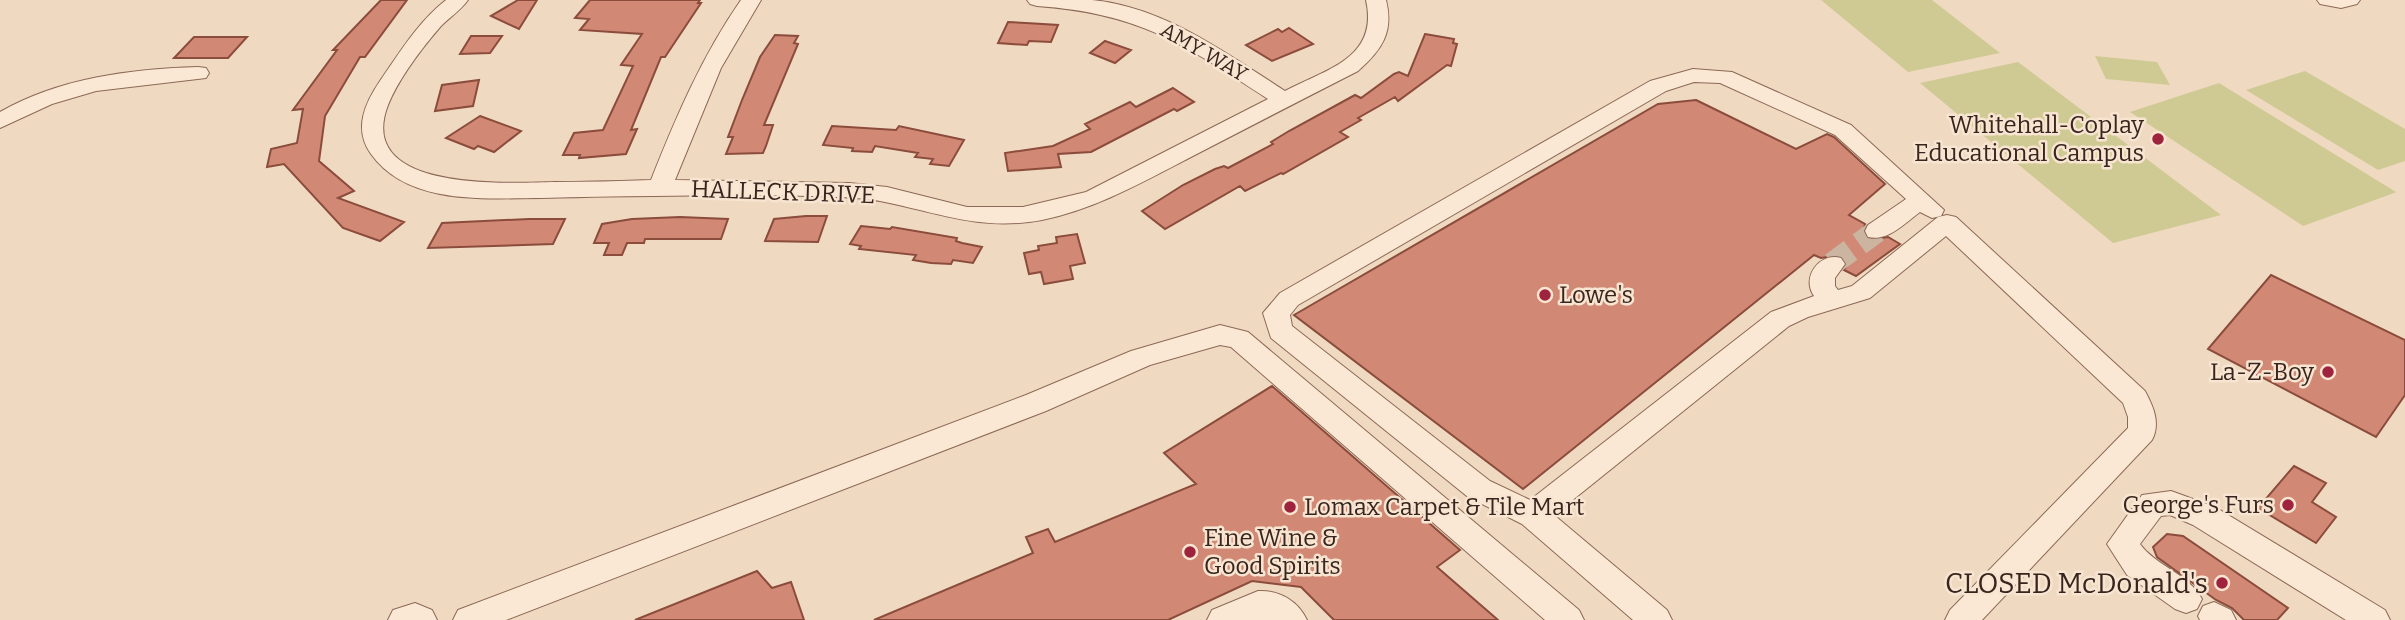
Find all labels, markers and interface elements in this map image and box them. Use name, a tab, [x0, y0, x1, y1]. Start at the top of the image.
street label: AMY WAY	[1156, 17, 1253, 88]
place label: Whitehall-Coplay Educational Campus	[1914, 111, 2144, 167]
marker: Whitehall-Coplay Educational Campus	[2150, 131, 2166, 147]
street label: HALLECK DRIVE	[690, 175, 876, 209]
place label: Lowe's	[1559, 281, 1633, 309]
marker: Lowe's	[1537, 287, 1553, 303]
place label: La-Z-Boy	[2210, 358, 2314, 386]
marker: La-Z-Boy	[2320, 364, 2336, 380]
place label: George's Furs	[2123, 491, 2274, 519]
place label: Lomax Carpet & Tile Mart	[1304, 493, 1585, 521]
marker: George's Furs	[2280, 497, 2296, 513]
marker: Lomax Carpet & Tile Mart	[1282, 499, 1298, 515]
place label: Fine Wine & Good Spirits	[1204, 524, 1341, 580]
marker: Fine Wine & Good Spirits	[1182, 544, 1198, 560]
place label: CLOSED McDonald's	[1945, 567, 2208, 600]
marker: CLOSED McDonald's	[2214, 575, 2230, 591]

